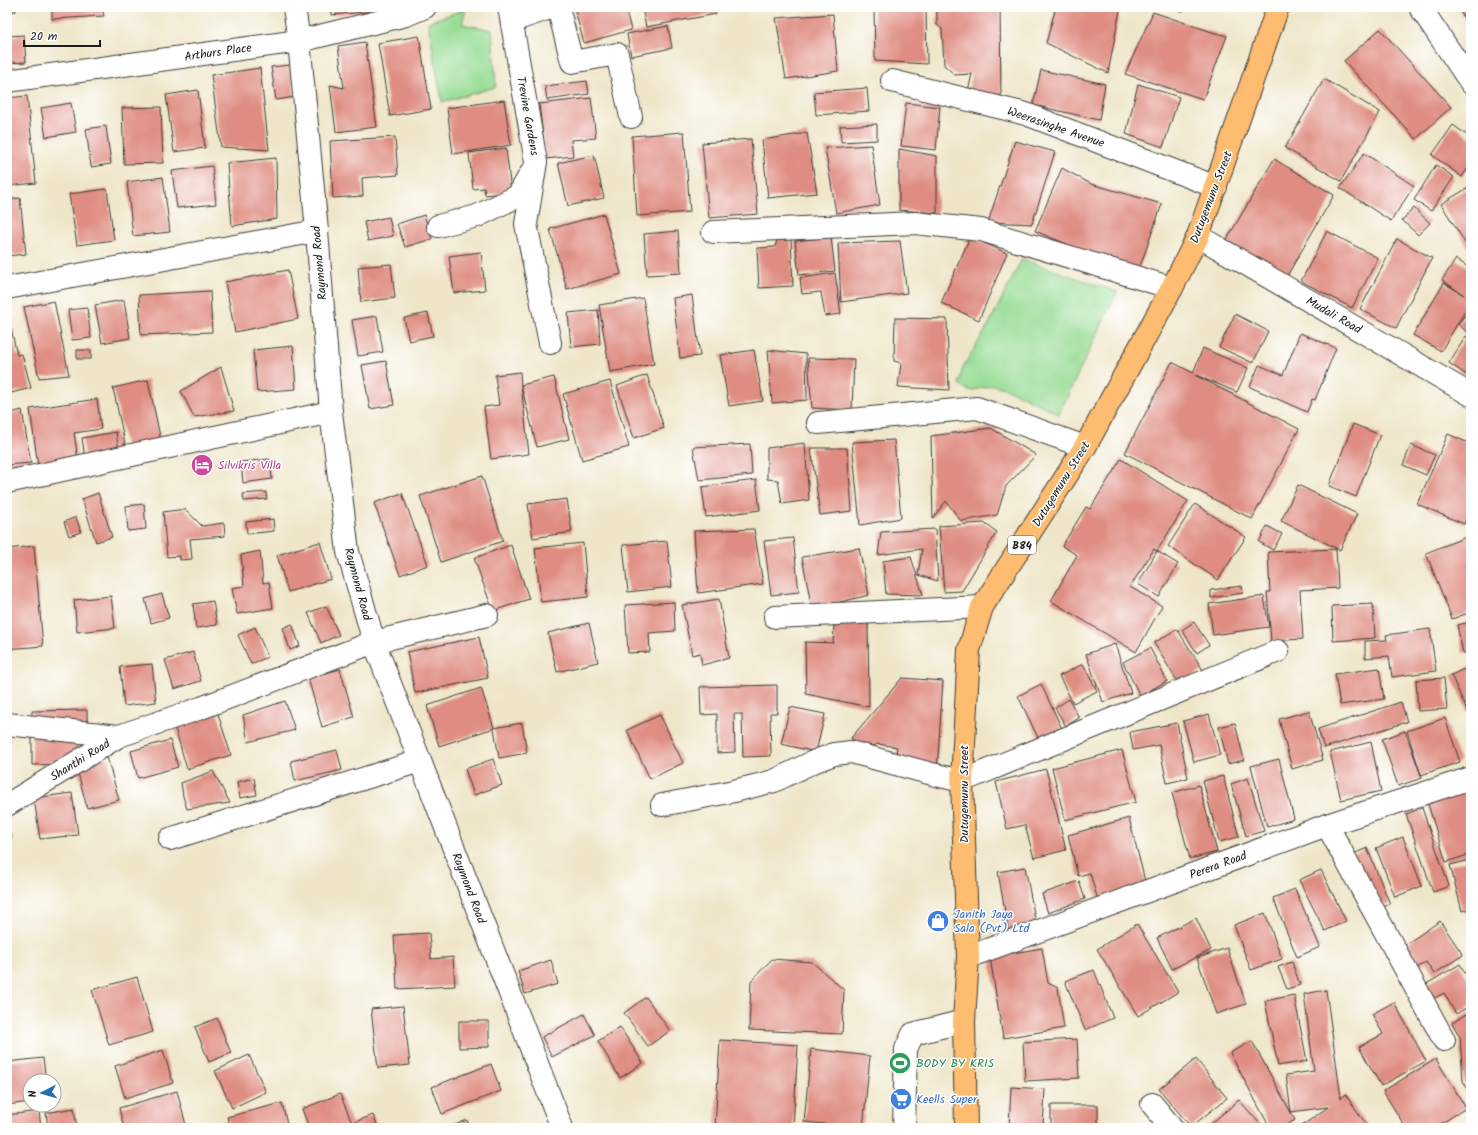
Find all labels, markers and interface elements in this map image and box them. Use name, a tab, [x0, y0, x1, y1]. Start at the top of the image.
scale bar	[24, 22, 100, 48]
text: 20 m	[30, 27, 58, 46]
street label: Arthurs Place	[183, 38, 254, 67]
street label: Trevine Gardens	[511, 75, 544, 157]
street label: Weerasinghe Avenue	[1005, 102, 1108, 153]
street label: Dutugemunu Street	[1185, 148, 1238, 246]
street label: Raymond Road	[307, 224, 332, 301]
street label: Mudali Road	[1302, 292, 1366, 340]
street label: Dutugemunu Street	[1027, 437, 1096, 531]
hotel icon: Silvikris Villa	[189, 452, 215, 478]
place label: Silvikris Villa	[218, 456, 282, 475]
road number: B84	[1008, 536, 1036, 554]
street label: Raymond Road	[339, 546, 377, 624]
street label: Shanthi Road	[47, 734, 115, 786]
street label: Dutugemunu Street	[955, 745, 974, 843]
street label: Perera Road	[1187, 846, 1250, 885]
street label: Raymond Road	[446, 850, 491, 927]
place label: Janith Jaya Sala (Pvt) Ltd	[954, 905, 1030, 938]
shop icon: Janith Jaya Sala (Pvt) Ltd	[925, 908, 951, 934]
sports icon: BODY BY KRIS	[887, 1050, 913, 1076]
place label: BODY BY KRIS	[916, 1054, 995, 1073]
north arrow	[22, 1073, 62, 1113]
supermarket icon: Keells Super	[888, 1086, 914, 1112]
text: N	[24, 1089, 42, 1098]
place label: Keells Super	[916, 1090, 978, 1109]

